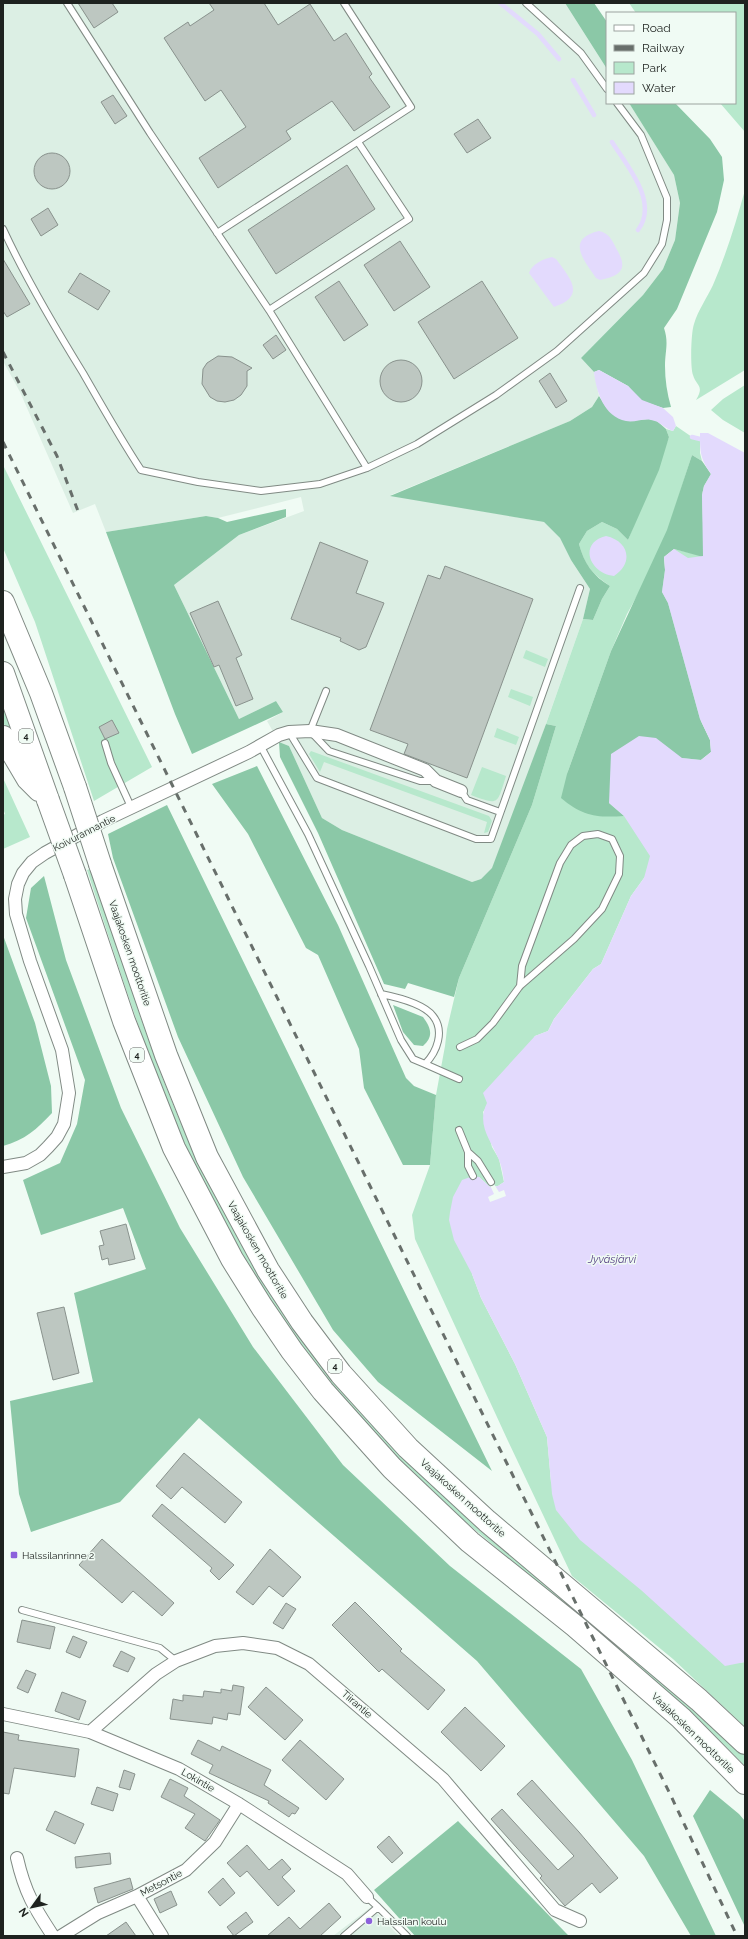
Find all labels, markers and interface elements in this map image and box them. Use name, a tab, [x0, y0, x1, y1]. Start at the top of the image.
legend	[606, 12, 736, 104]
text: Road	[642, 21, 671, 35]
text: Railway	[642, 41, 685, 55]
text: Park	[642, 61, 667, 75]
text: Water	[642, 81, 676, 95]
road number: 4	[19, 729, 33, 743]
street label: Koivurannantie	[51, 812, 117, 854]
street label: Vaajakosken moottoritie	[107, 899, 153, 1007]
road number: 4	[130, 1048, 144, 1062]
street label: Vaajakosken moottoritie	[226, 1199, 290, 1301]
water label: Jyväsjärvi	[587, 1253, 637, 1266]
road number: 4	[328, 1359, 342, 1373]
street label: Vaajakosken moottoritie	[418, 1457, 508, 1539]
marker: Halssilanrinne 2	[9, 1550, 19, 1560]
place label: Halssilanrinne 2	[22, 1550, 94, 1561]
street label: Tiirantie	[340, 1688, 375, 1720]
street label: Vaajakosken moottoritie	[649, 1691, 737, 1775]
street label: Lokintie	[180, 1766, 217, 1794]
street label: Metsontie	[138, 1867, 184, 1899]
north arrow	[12, 1887, 52, 1927]
text: N	[16, 1905, 32, 1919]
marker: Halssilan koulu	[364, 1916, 374, 1926]
place label: Halssilan koulu	[377, 1916, 447, 1927]

